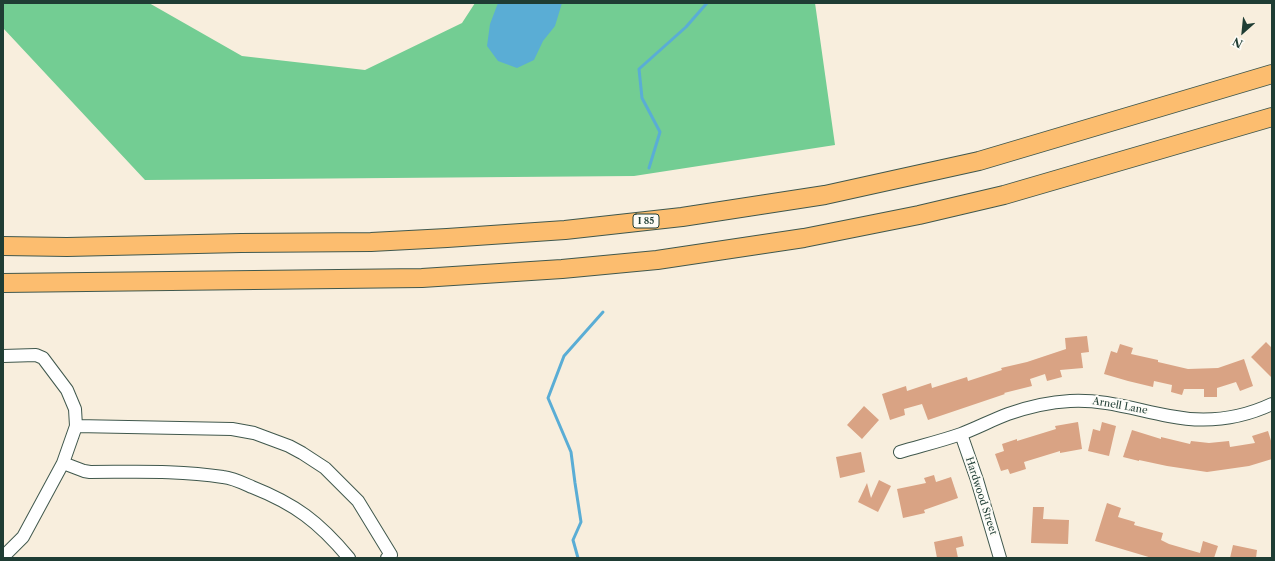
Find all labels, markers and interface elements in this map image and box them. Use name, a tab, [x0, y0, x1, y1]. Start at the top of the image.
north arrow	[1223, 12, 1263, 52]
text: N	[1230, 34, 1245, 51]
road number: I 85	[633, 214, 659, 228]
street label: Arnell Lane	[1091, 395, 1149, 417]
street label: Hardwood Street	[963, 456, 999, 536]

